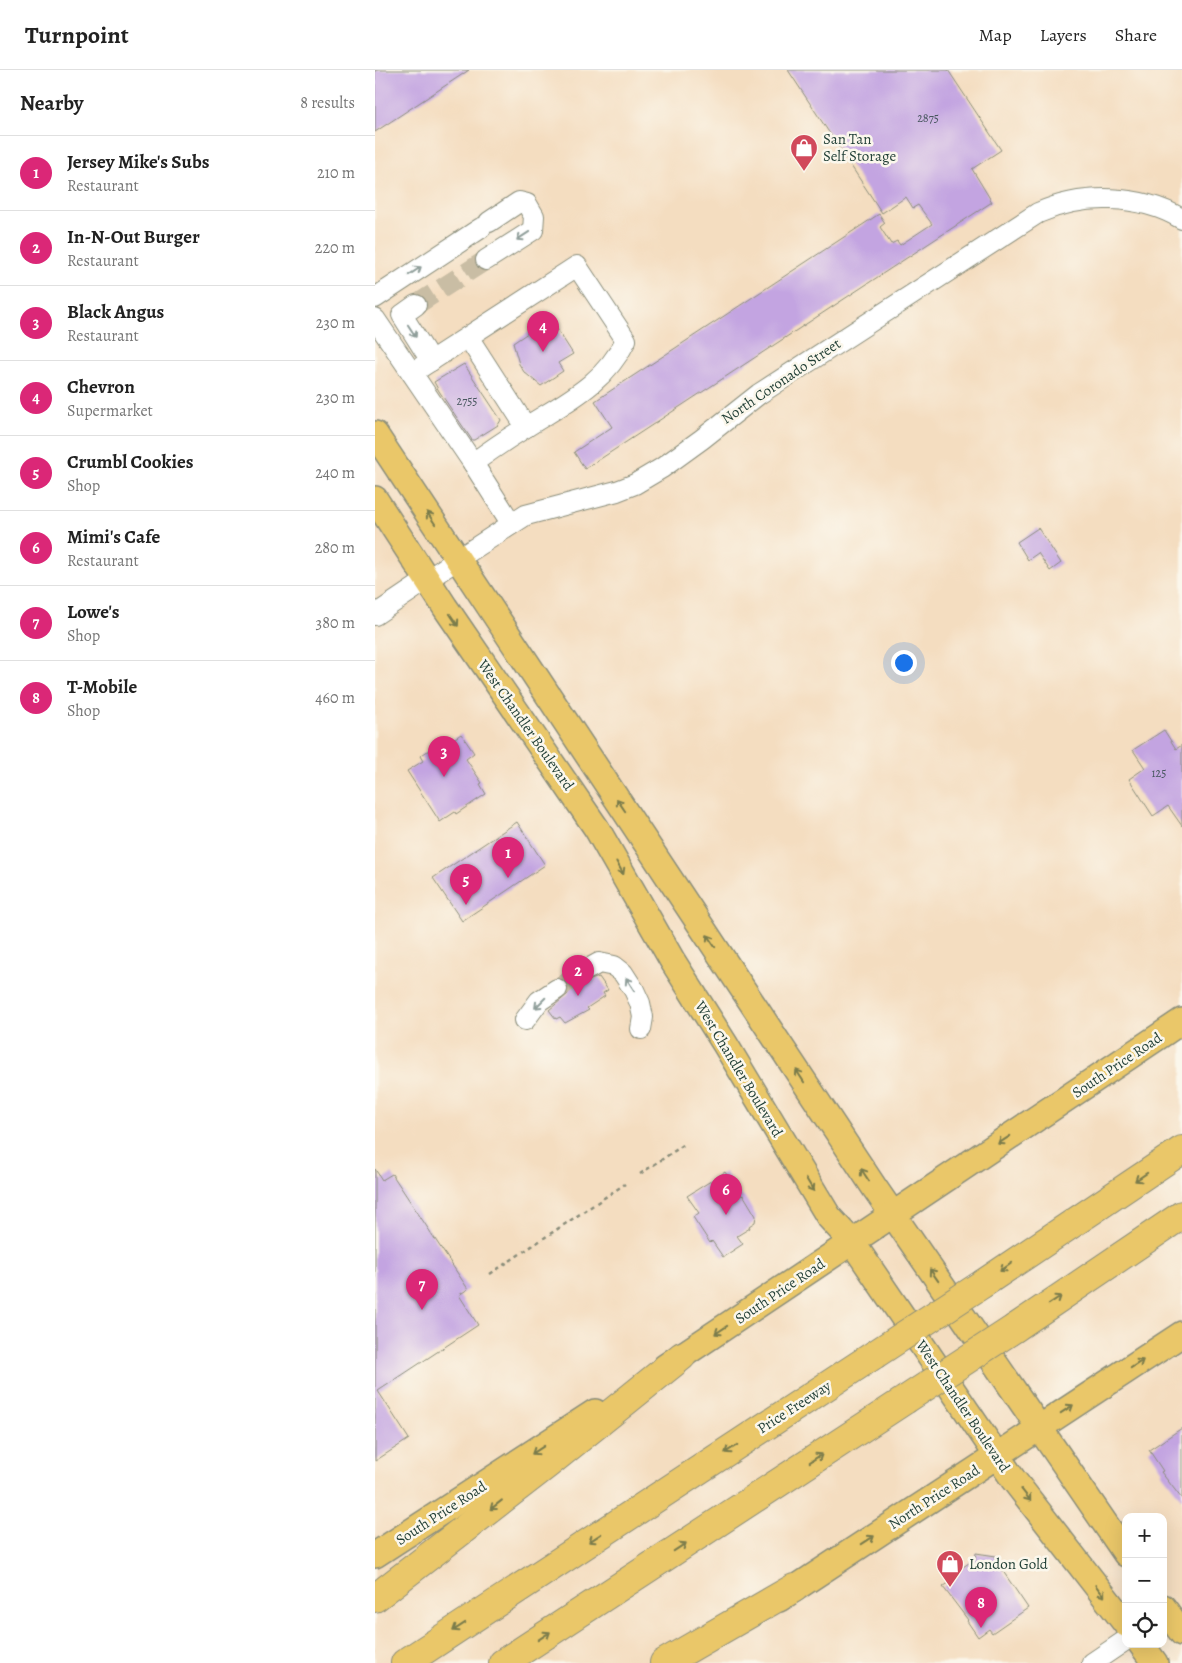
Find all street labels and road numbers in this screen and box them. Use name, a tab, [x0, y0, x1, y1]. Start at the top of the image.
street label: North Coronado Street	[717, 334, 845, 428]
street label: West Chandler Boulevard	[473, 655, 579, 795]
street label: West Chandler Boulevard	[690, 997, 788, 1141]
street label: South Price Road	[1068, 1027, 1167, 1102]
street label: South Price Road	[731, 1253, 830, 1328]
street label: West Chandler Boulevard	[911, 1335, 1015, 1477]
street label: Price Freeway	[753, 1376, 835, 1438]
street label: North Price Road	[885, 1460, 984, 1534]
street label: South Price Road	[392, 1476, 491, 1550]

